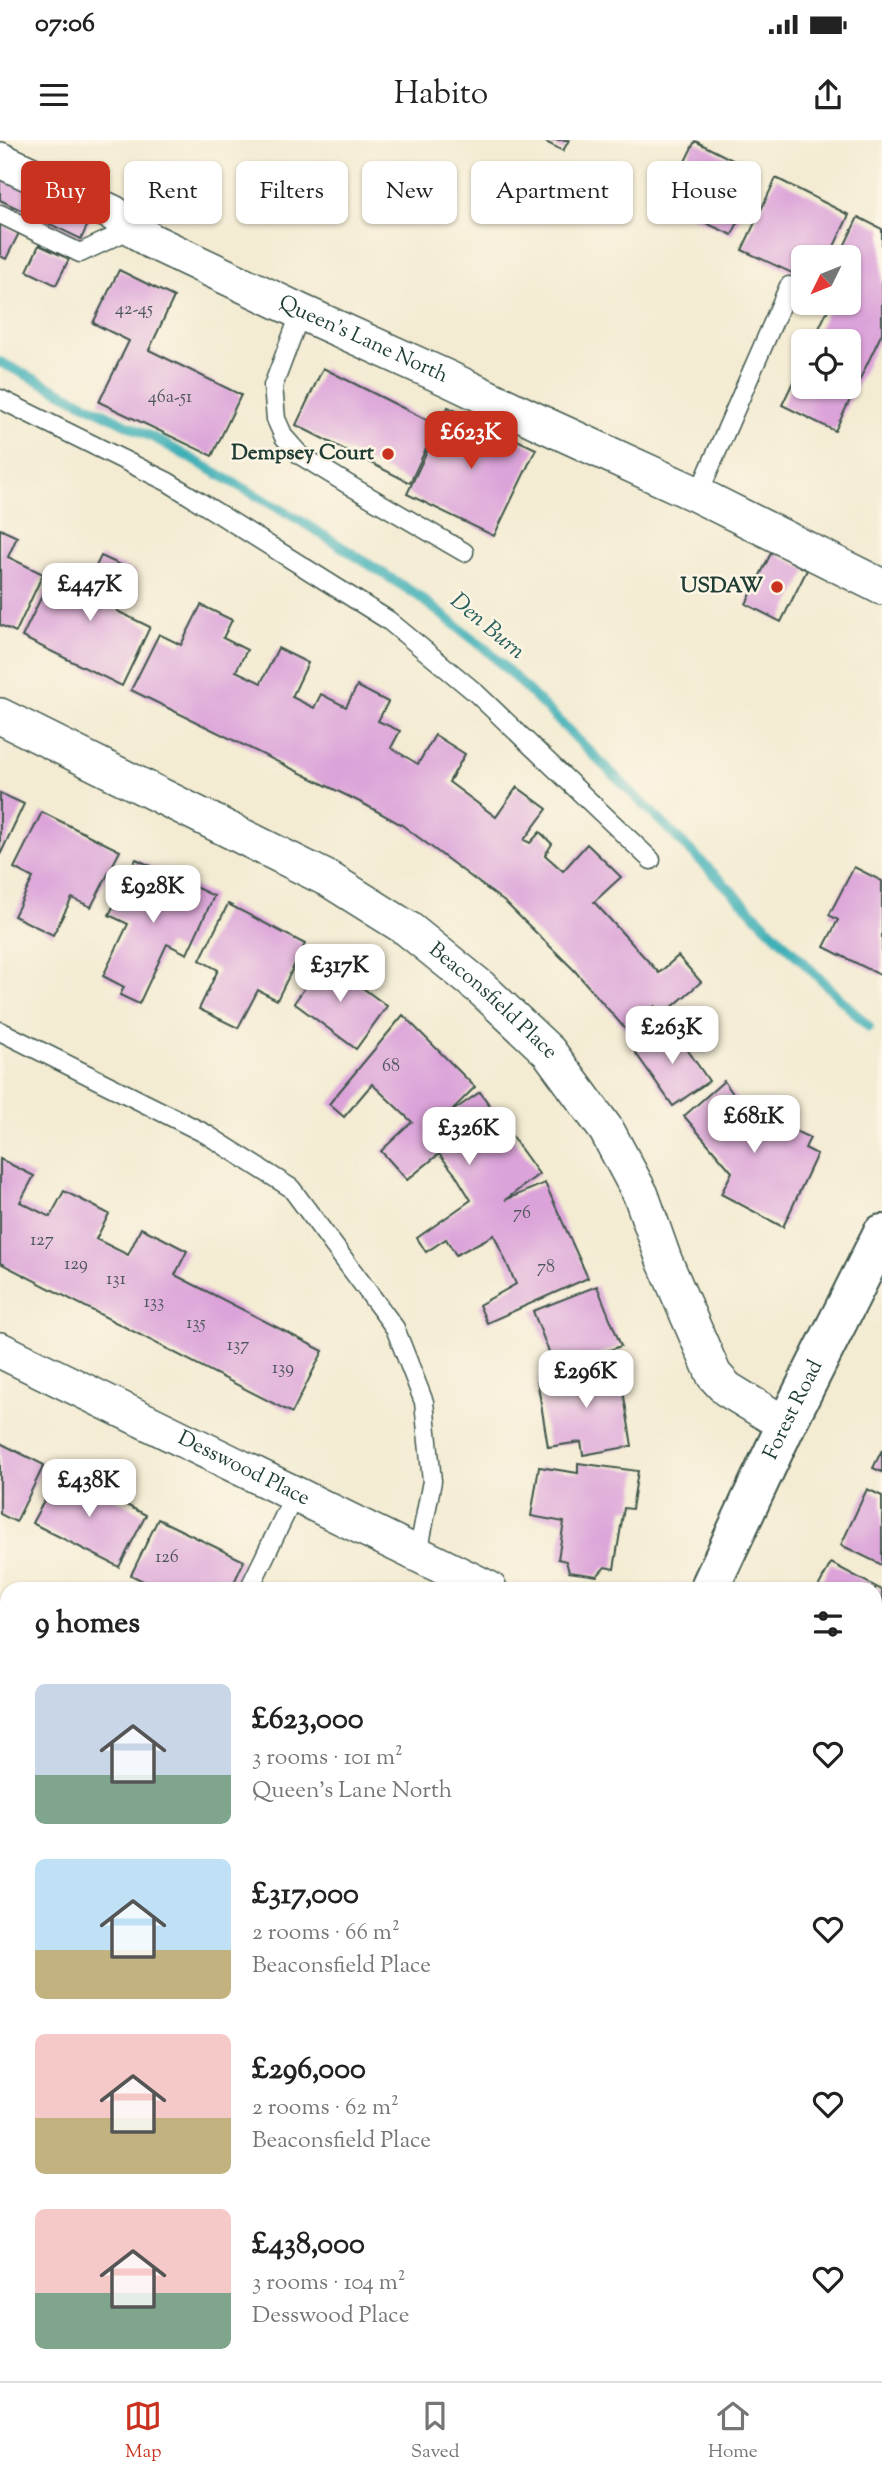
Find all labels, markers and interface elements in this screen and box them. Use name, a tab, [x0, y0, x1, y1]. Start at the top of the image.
text: 07:06	[35, 6, 95, 43]
text: Habito	[394, 72, 488, 118]
icon: menu	[35, 76, 73, 114]
icon: share	[809, 76, 847, 114]
chip: Buy	[21, 161, 110, 224]
chip: Rent	[124, 161, 222, 224]
chip: Filters	[236, 161, 348, 224]
chip: New	[362, 161, 457, 224]
chip: Apartment	[471, 161, 633, 224]
chip: House	[647, 161, 761, 224]
north arrow	[791, 245, 861, 315]
map controls	[791, 245, 861, 399]
street label: Queen's Lane North	[273, 288, 453, 391]
house number: 42-45	[115, 297, 153, 323]
button: locate	[791, 329, 861, 399]
house number: 46a-51	[148, 385, 192, 411]
pin: £623K	[422, 412, 520, 471]
text: £623K	[441, 417, 501, 450]
place label: Dempsey Court	[231, 439, 375, 469]
marker: Dempsey Court	[380, 446, 396, 462]
pin: £447K	[41, 564, 139, 623]
text: £447K	[58, 569, 122, 602]
place label: USDAW	[680, 572, 764, 602]
marker: USDAW	[769, 579, 785, 595]
water label: Den Burn	[442, 586, 532, 668]
pin: £928K	[104, 866, 202, 925]
text: £928K	[122, 871, 184, 904]
street label: Beaconsfield Place	[422, 936, 565, 1066]
pin: £317K	[291, 944, 389, 1004]
text: £317K	[311, 950, 369, 983]
pin: £263K	[623, 1006, 721, 1066]
text: £263K	[642, 1012, 702, 1045]
house number: 68	[382, 1054, 400, 1080]
pin: £681K	[705, 1096, 803, 1155]
text: £681K	[724, 1101, 784, 1134]
pin: £326K	[420, 1108, 518, 1167]
text: £326K	[439, 1113, 499, 1146]
house number: 76	[513, 1201, 531, 1227]
house number: 127	[30, 1228, 54, 1254]
house number: 129	[64, 1252, 88, 1278]
house number: 78	[537, 1255, 555, 1281]
house number: 131	[106, 1267, 126, 1293]
house number: 133	[144, 1290, 164, 1316]
house number: 135	[186, 1311, 206, 1337]
house number: 137	[227, 1333, 249, 1359]
pin: £296K	[537, 1350, 635, 1410]
street label: Forest Road	[757, 1355, 831, 1465]
house number: 139	[272, 1356, 294, 1382]
text: £296K	[555, 1356, 617, 1389]
street label: Desswood Place	[172, 1424, 315, 1514]
pin: £438K	[40, 1460, 138, 1519]
text: £438K	[58, 1465, 120, 1498]
house number: 126	[155, 1545, 179, 1571]
text: 9 homes	[35, 1603, 140, 1646]
icon: filters	[809, 1605, 847, 1643]
text: £623,000	[252, 1699, 364, 1742]
icon: home	[91, 1712, 175, 1796]
icon: heart	[809, 1735, 847, 1773]
text: 3 rooms · 101 m²	[252, 1742, 403, 1775]
text: Queen's Lane North	[252, 1775, 452, 1808]
text: £317,000	[252, 1874, 359, 1917]
icon: home	[91, 1887, 175, 1971]
icon: heart	[809, 1910, 847, 1948]
text: 2 rooms · 66 m²	[252, 1917, 400, 1950]
text: Beaconsfield Place	[252, 1950, 431, 1983]
text: £296,000	[252, 2049, 366, 2092]
icon: home	[91, 2062, 175, 2146]
icon: heart	[809, 2085, 847, 2123]
text: 2 rooms · 62 m²	[252, 2092, 399, 2125]
text: Beaconsfield Place	[252, 2125, 431, 2158]
text: £438,000	[252, 2224, 365, 2267]
icon: home	[91, 2237, 175, 2321]
icon: heart	[809, 2260, 847, 2298]
text: 3 rooms · 104 m²	[252, 2267, 406, 2300]
text: Desswood Place	[252, 2300, 409, 2333]
tab: Map	[124, 2397, 162, 2466]
tab: Saved	[411, 2397, 459, 2466]
tab: Home	[708, 2397, 758, 2466]

